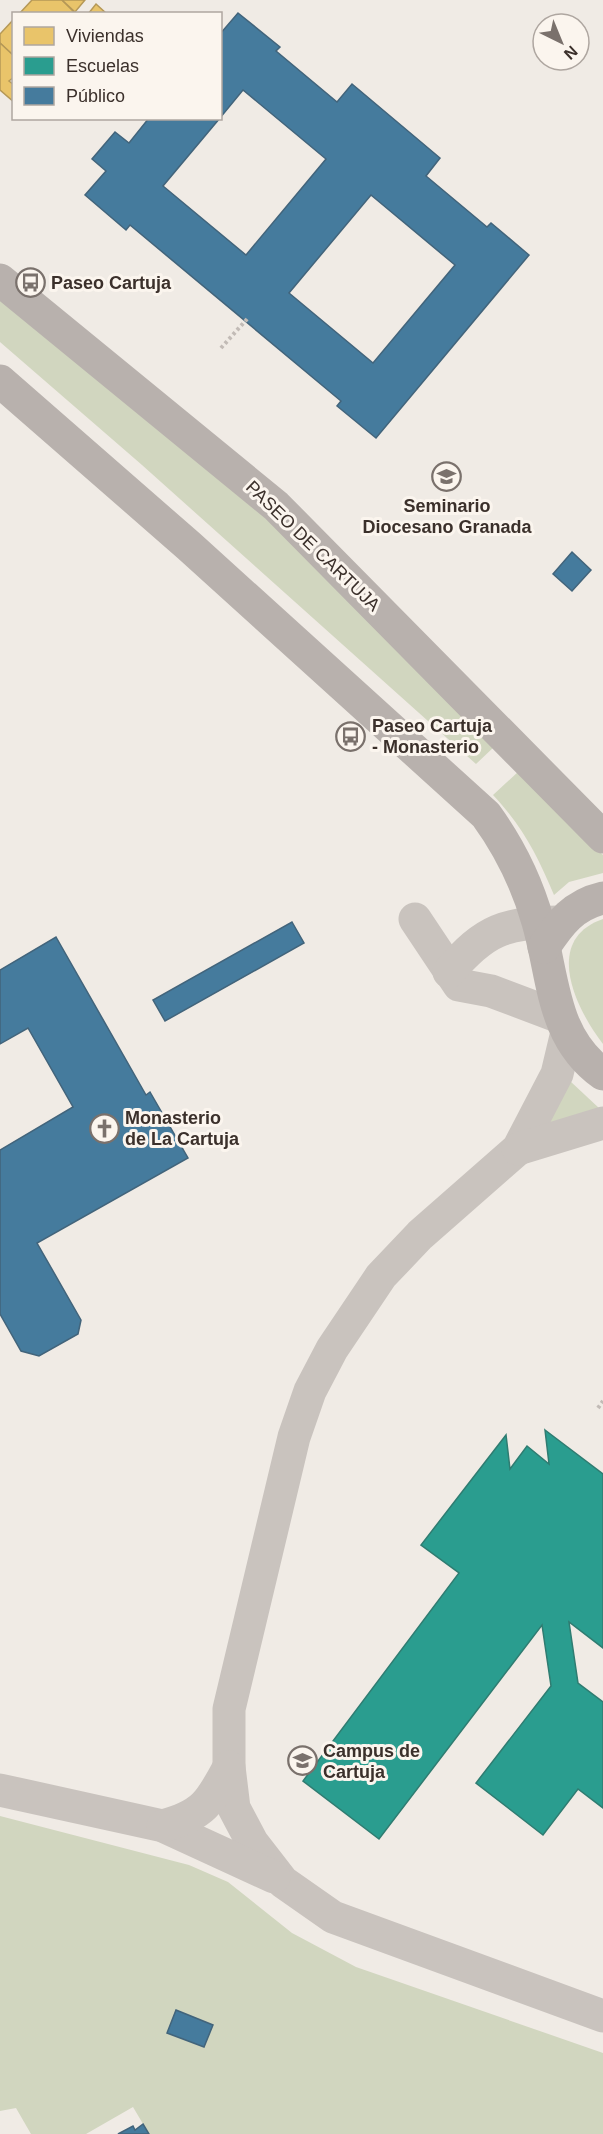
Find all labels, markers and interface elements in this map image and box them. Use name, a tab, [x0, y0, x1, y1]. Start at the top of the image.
legend	[12, 12, 222, 120]
north arrow	[531, 12, 591, 72]
text: Viviendas	[66, 26, 144, 46]
text: N	[561, 42, 581, 63]
text: Escuelas	[66, 56, 139, 76]
text: Público	[66, 86, 125, 106]
bus stop icon: Paseo Cartuja	[14, 267, 46, 299]
place label: Paseo Cartuja	[51, 273, 172, 293]
school or university icon: Seminario Diocesano Granada	[431, 461, 463, 493]
street label: PASEO DE CARTUJA	[242, 477, 384, 615]
place label: Seminario Diocesano Granada	[362, 496, 533, 537]
place label: Paseo Cartuja - Monasterio	[372, 716, 493, 757]
bus stop icon: Paseo Cartuja - Monasterio	[335, 720, 367, 752]
place label: Monasterio de La Cartuja	[125, 1108, 240, 1149]
church icon: Monasterio de La Cartuja	[88, 1112, 120, 1144]
place label: Campus de Cartuja	[323, 1741, 420, 1782]
school or university icon: Campus de Cartuja	[286, 1745, 318, 1777]

